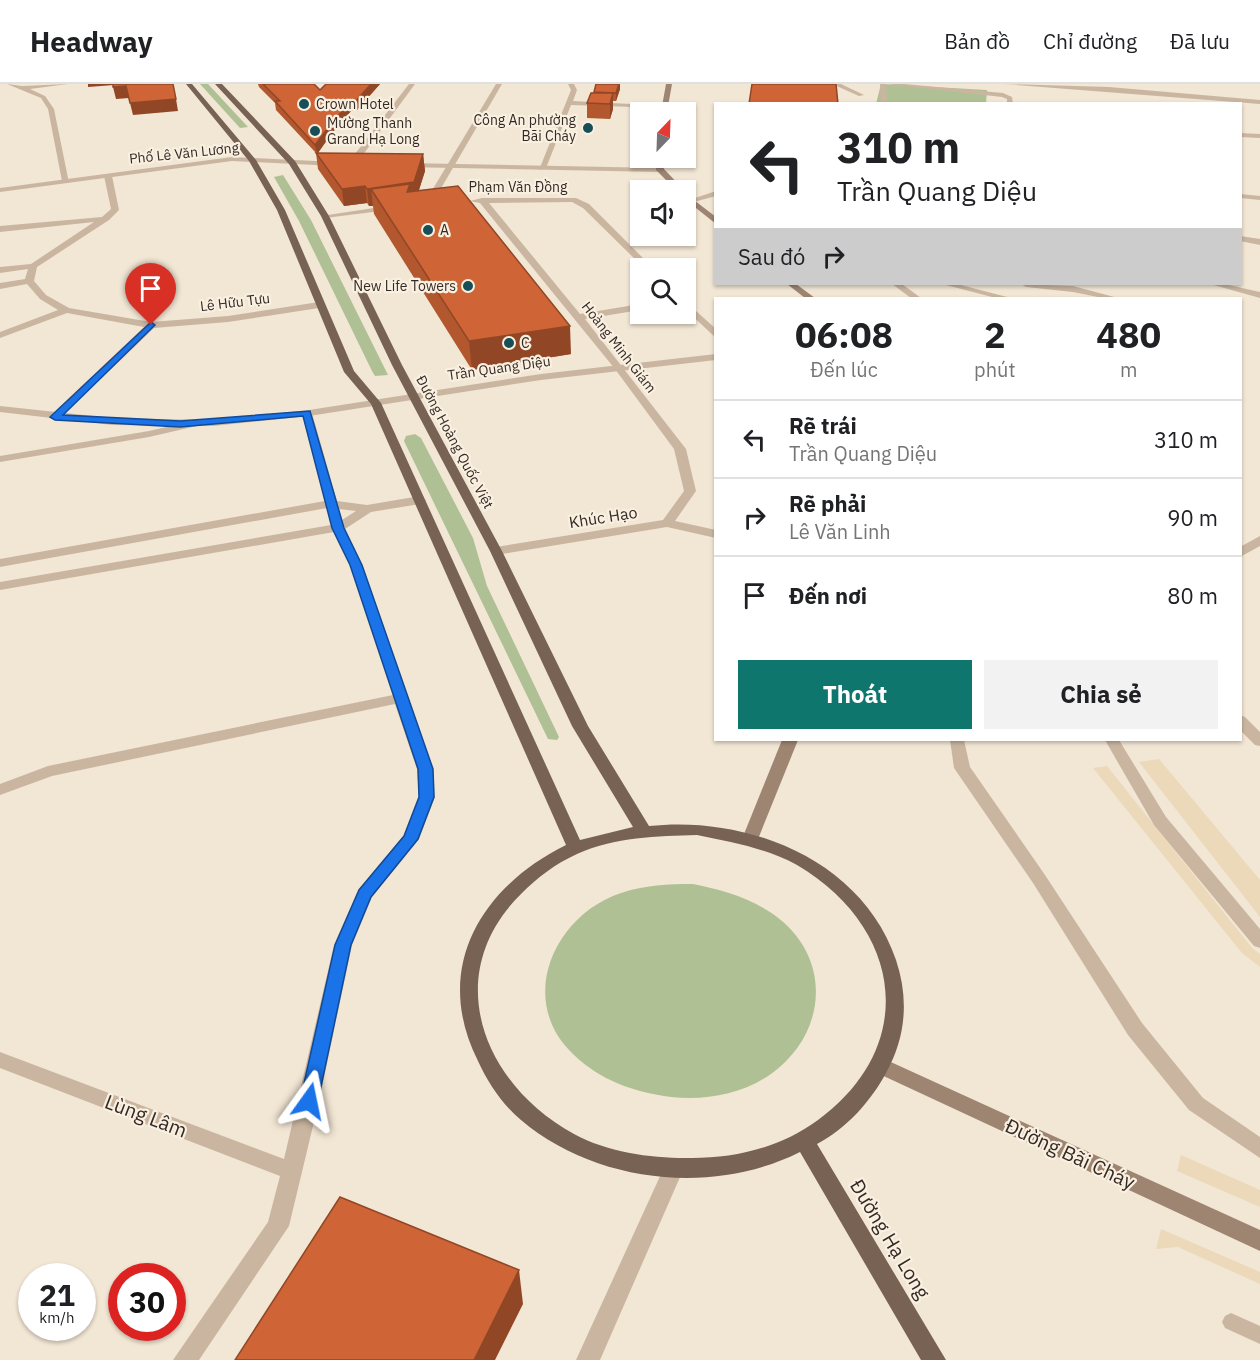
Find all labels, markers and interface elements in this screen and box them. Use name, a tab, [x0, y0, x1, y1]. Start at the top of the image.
text: Headway	[30, 23, 153, 60]
text: Bản đồ	[944, 27, 1010, 55]
text: Chỉ đường	[1043, 27, 1137, 55]
text: Đã lưu	[1170, 27, 1230, 55]
place label: Crown Hotel	[316, 95, 394, 113]
marker: Crown Hotel	[297, 97, 311, 111]
north arrow	[630, 102, 696, 168]
map controls	[630, 102, 696, 324]
place label: Công An phường Bãi Cháy	[473, 111, 577, 145]
place label: Mường Thanh Grand Hạ Long	[327, 114, 420, 148]
text: 310 m	[837, 120, 960, 175]
marker: Công An phường Bãi Cháy	[581, 121, 595, 135]
marker: Mường Thanh Grand Hạ Long	[308, 124, 322, 138]
icon: left	[738, 126, 816, 204]
street label: Phố Lê Văn Lương	[128, 138, 240, 168]
text: Trần Quang Diệu	[837, 173, 1037, 208]
street label: Phạm Văn Đồng	[469, 178, 568, 196]
button: sound	[630, 180, 696, 246]
place label: A	[440, 221, 449, 239]
marker: A	[421, 223, 435, 237]
icon: right	[817, 240, 850, 273]
text: Sau đó	[738, 242, 805, 271]
button: search	[630, 258, 696, 324]
pin	[125, 263, 176, 325]
icon: arrive	[134, 272, 167, 305]
place label: New Life Towers	[353, 277, 456, 295]
marker: New Life Towers	[461, 279, 475, 293]
street label: Lê Hữu Tựu	[199, 289, 271, 315]
street label: Hoàng Minh Giám	[578, 298, 660, 396]
text: 06:08	[795, 311, 893, 358]
text: 2	[984, 311, 1006, 358]
text: 480	[1096, 311, 1161, 358]
place label: C	[521, 334, 530, 352]
marker: C	[502, 336, 516, 350]
street label: Trần Quang Diệu	[446, 352, 552, 384]
text: Đến lúc	[810, 356, 878, 383]
text: phút	[974, 356, 1015, 383]
text: m	[1120, 356, 1137, 383]
street label: Đường Hoàng Quốc Việt	[412, 372, 498, 512]
text: Rẽ trái	[789, 411, 857, 440]
icon: left	[738, 423, 771, 456]
text: 310 m	[1154, 425, 1218, 454]
text: Trần Quang Diệu	[789, 440, 937, 467]
text: Rẽ phải	[789, 489, 866, 518]
icon: right	[738, 501, 771, 534]
street label: Khúc Hạo	[567, 502, 639, 532]
text: 90 m	[1167, 503, 1218, 532]
text: Lê Văn Linh	[789, 518, 891, 545]
icon: arrive	[738, 579, 771, 612]
text: Đến nơi	[789, 581, 867, 610]
text: 80 m	[1167, 581, 1218, 610]
button: Thoát	[738, 660, 972, 729]
button: Chia sẻ	[984, 660, 1218, 729]
position arrow	[277, 1069, 341, 1133]
street label: Lùng Lâm	[101, 1088, 191, 1144]
street label: Đường Bãi Cháy	[1001, 1112, 1140, 1195]
street label: Đường Hạ Long	[844, 1174, 937, 1304]
speed limit sign: 30	[108, 1263, 186, 1341]
text: 21	[39, 1275, 75, 1314]
text: km/h	[39, 1308, 75, 1327]

